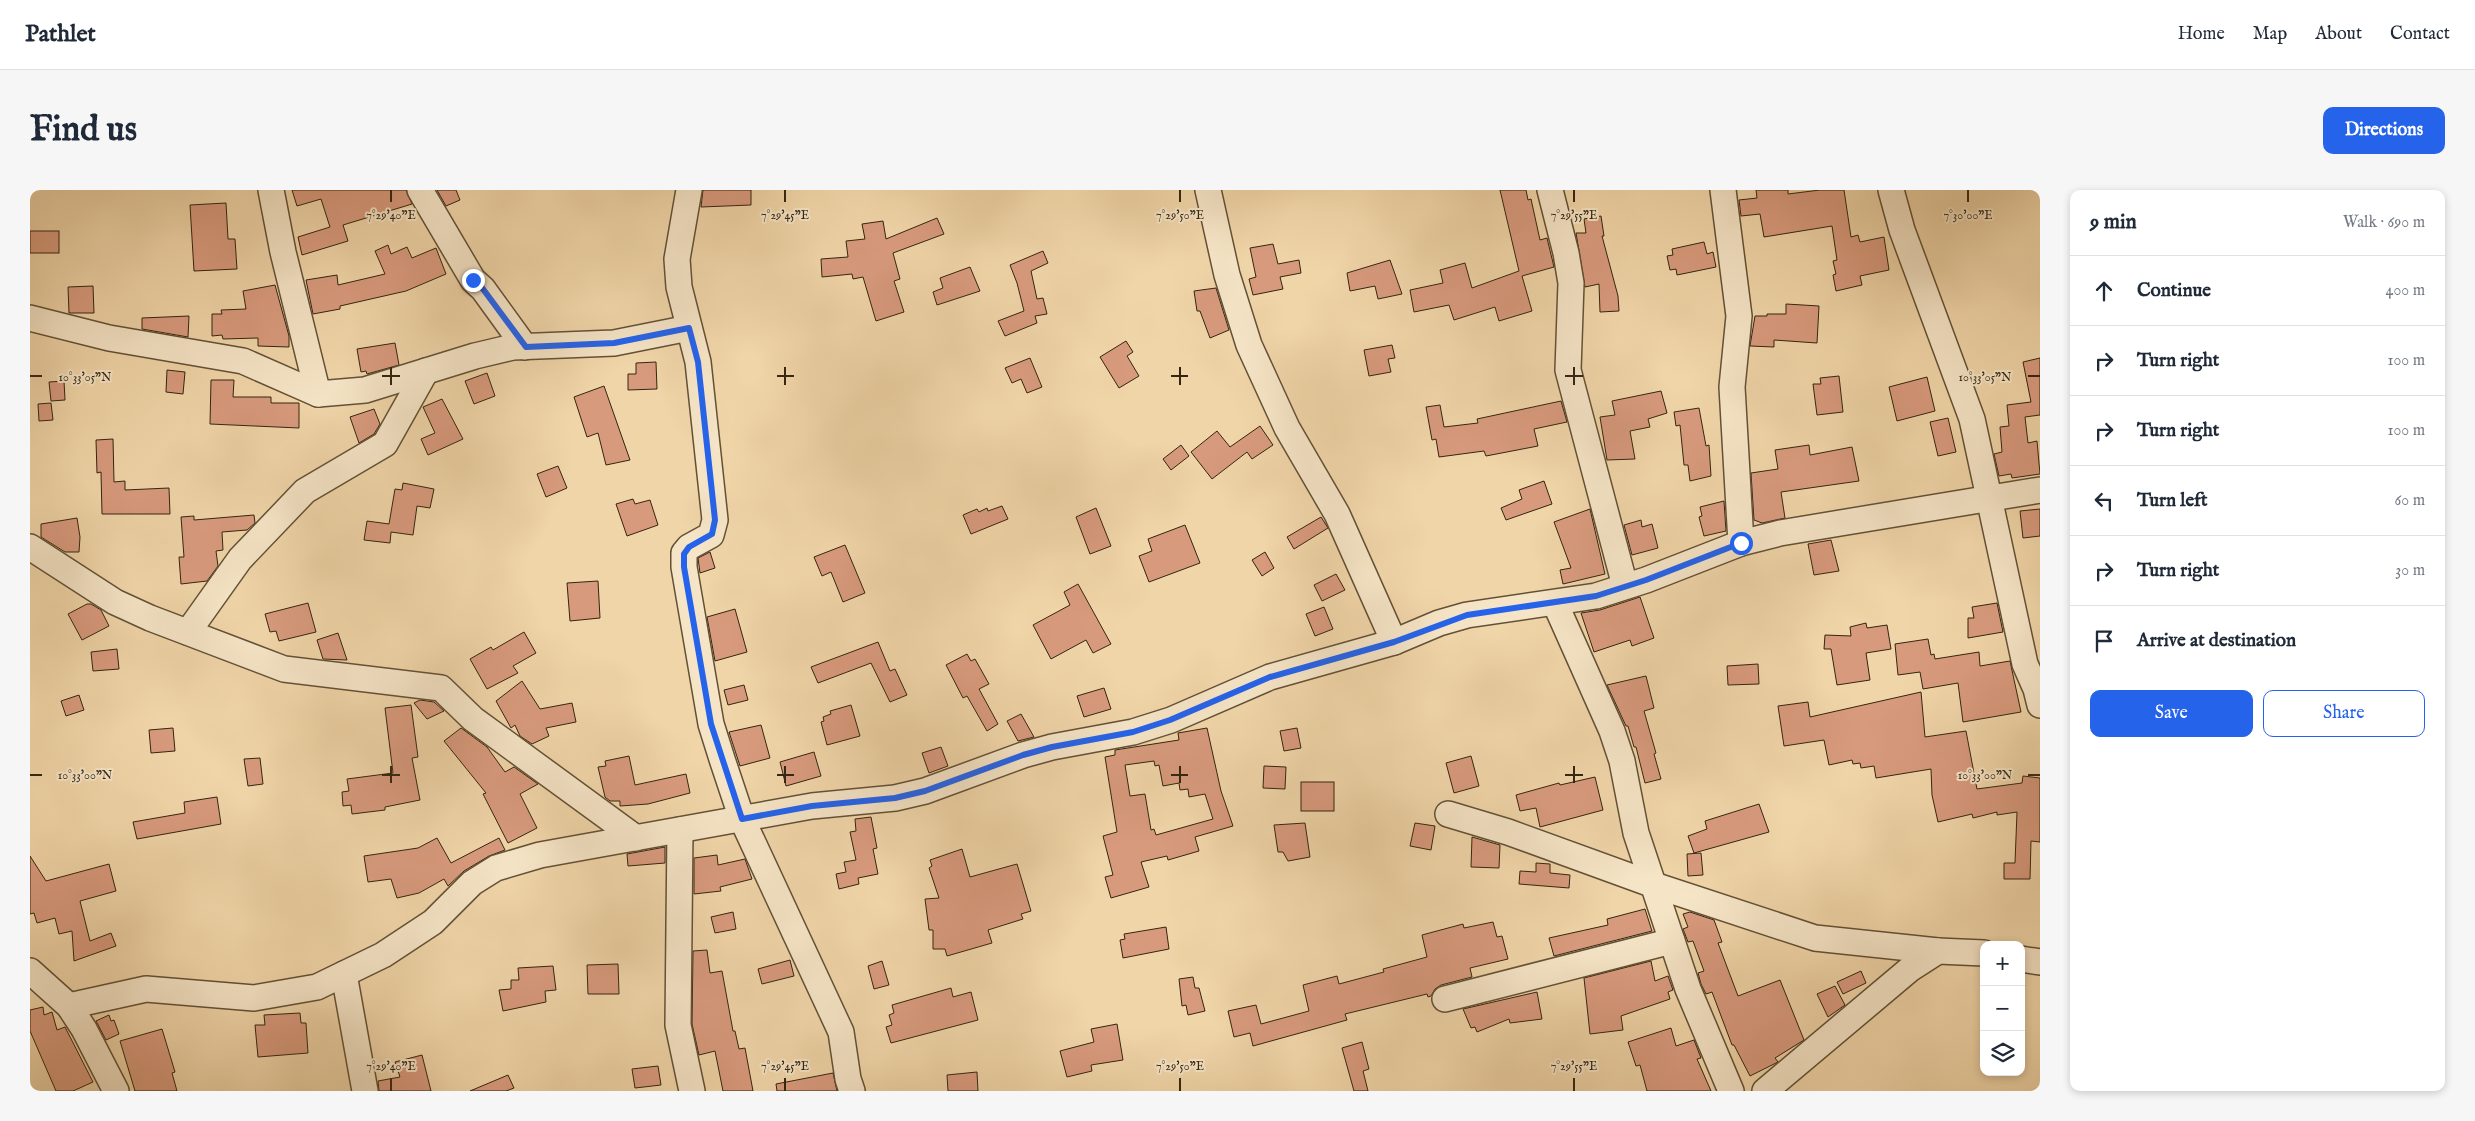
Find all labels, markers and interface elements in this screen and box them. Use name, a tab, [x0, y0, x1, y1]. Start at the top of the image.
text: Pathlet	[25, 19, 96, 50]
text: Home	[2178, 23, 2225, 46]
text: Map	[2253, 23, 2287, 46]
text: About	[2315, 23, 2362, 46]
text: Contact	[2390, 23, 2450, 46]
button: Directions	[2323, 107, 2445, 154]
text: Find us	[30, 108, 137, 153]
text: 7°29'40"E	[366, 208, 416, 223]
text: 7°29'45"E	[761, 208, 809, 223]
text: 7°29'50"E	[1156, 208, 1204, 223]
text: 7°29'55"E	[1551, 208, 1597, 223]
text: 7°30'00"E	[1943, 208, 1993, 223]
text: 9 min	[2090, 209, 2137, 236]
text: Walk · 690 m	[2343, 213, 2425, 233]
route end	[462, 269, 485, 292]
icon: ahead	[2090, 277, 2118, 305]
text: Continue	[2137, 279, 2211, 303]
text: 400 m	[2386, 281, 2425, 301]
icon: right	[2090, 347, 2118, 375]
text: Turn right	[2137, 349, 2219, 373]
text: 100 m	[2388, 351, 2425, 371]
text: 10°33'05"N	[59, 370, 112, 385]
text: 10°33'05"N	[1959, 370, 2012, 385]
icon: right	[2090, 417, 2118, 445]
text: Turn right	[2137, 419, 2219, 443]
text: 100 m	[2388, 421, 2425, 441]
icon: left	[2090, 487, 2118, 515]
text: Turn left	[2137, 489, 2208, 513]
text: 60 m	[2395, 491, 2425, 511]
route start	[1730, 532, 1753, 555]
icon: right	[2090, 557, 2118, 585]
text: Turn right	[2137, 559, 2219, 583]
text: 30 m	[2395, 561, 2425, 581]
icon: arrive	[2090, 627, 2118, 655]
text: Arrive at destination	[2137, 629, 2296, 653]
button: Save	[2090, 690, 2253, 737]
button: Share	[2263, 690, 2425, 737]
text: 10°33'00"N	[58, 768, 113, 783]
text: 10°33'00"N	[1958, 768, 2013, 783]
map controls	[1980, 941, 2025, 1076]
button: +	[1980, 941, 2025, 986]
button: −	[1980, 986, 2025, 1031]
button: layers	[1980, 1031, 2025, 1076]
text: 7°29'40"E	[366, 1059, 416, 1074]
text: 7°29'45"E	[761, 1059, 809, 1074]
text: 7°29'50"E	[1156, 1059, 1204, 1074]
text: 7°29'55"E	[1551, 1059, 1597, 1074]

